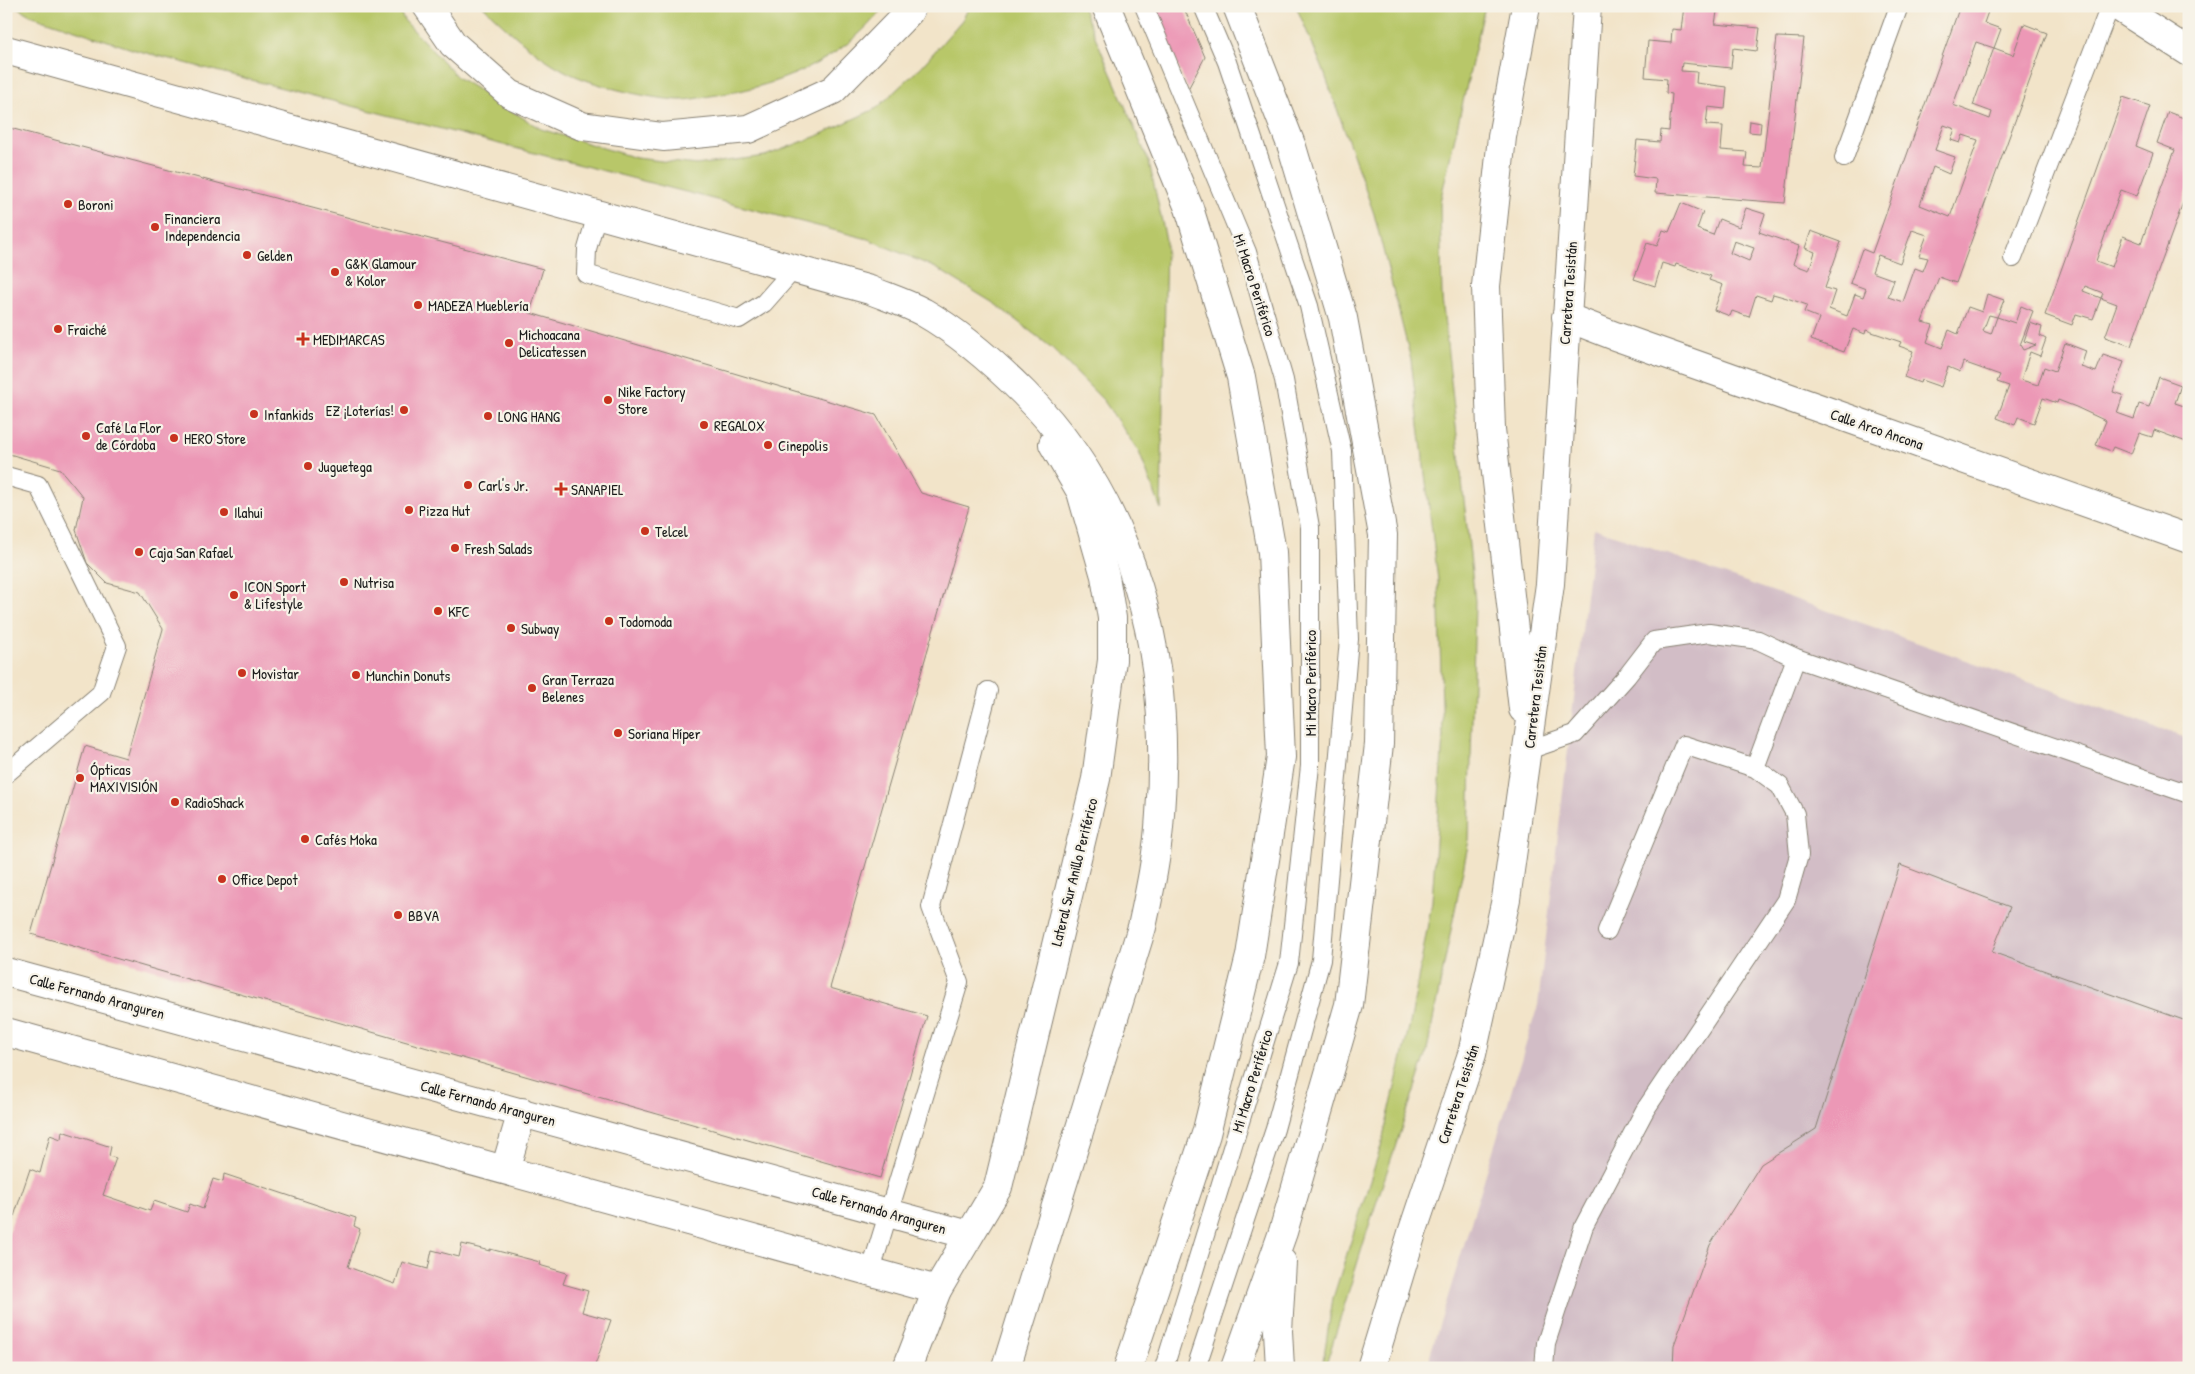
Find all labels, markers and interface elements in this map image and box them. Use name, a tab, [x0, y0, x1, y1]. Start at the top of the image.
place label: Boroni	[78, 194, 114, 215]
marker: Boroni	[62, 198, 74, 210]
place label: Financiera Independencia	[164, 208, 240, 246]
marker: Financiera Independencia	[149, 221, 161, 233]
street label: Mi Macro Periférico	[1229, 231, 1281, 339]
street label: Carretera Tesistán	[1554, 240, 1582, 345]
place label: Gelden	[257, 245, 293, 266]
marker: Gelden	[241, 249, 253, 261]
place label: G&K Glamour & Kolor	[345, 253, 417, 291]
marker: G&K Glamour & Kolor	[329, 266, 341, 278]
place label: MADEZA Mueblería	[428, 295, 529, 316]
marker: MADEZA Mueblería	[412, 299, 424, 311]
place label: Fraiché	[67, 319, 107, 340]
marker: Fraiché	[52, 323, 64, 335]
place label: Michoacana Delicatessen	[519, 324, 587, 362]
place label: MEDIMARCAS	[313, 329, 385, 350]
marker: MEDIMARCAS	[297, 333, 309, 345]
marker: Michoacana Delicatessen	[503, 337, 515, 349]
place label: Nike Factory Store	[618, 381, 686, 419]
marker: Nike Factory Store	[602, 394, 614, 406]
place label: EZ ¡Loterías!	[326, 400, 394, 421]
street label: Calle Arco Ancona	[1828, 403, 1926, 455]
place label: Infankids	[264, 404, 314, 425]
marker: EZ ¡Loterías!	[398, 404, 410, 416]
place label: LONG HANG	[498, 406, 561, 427]
marker: Infankids	[248, 408, 260, 420]
marker: LONG HANG	[482, 410, 494, 422]
place label: REGALOX	[714, 415, 765, 436]
place label: Café La Flor de Córdoba	[96, 417, 161, 455]
marker: REGALOX	[698, 419, 710, 431]
place label: HERO Store	[184, 428, 246, 449]
marker: Café La Flor de Córdoba	[80, 430, 92, 442]
marker: HERO Store	[168, 432, 180, 444]
place label: Cinepolis	[778, 435, 828, 456]
marker: Cinepolis	[762, 439, 774, 451]
place label: Juguetega	[318, 456, 372, 477]
marker: Juguetega	[302, 460, 314, 472]
place label: Carl's Jr.	[478, 475, 528, 496]
marker: Carl's Jr.	[462, 479, 474, 491]
place label: SANAPIEL	[571, 479, 624, 500]
marker: SANAPIEL	[555, 483, 567, 495]
place label: Pizza Hut	[419, 500, 471, 521]
place label: Ilahui	[234, 502, 263, 523]
marker: Pizza Hut	[403, 504, 415, 516]
marker: Ilahui	[218, 506, 230, 518]
place label: Telcel	[655, 521, 688, 542]
marker: Telcel	[639, 525, 651, 537]
place label: Fresh Salads	[464, 538, 532, 559]
place label: Caja San Rafael	[149, 542, 233, 563]
marker: Fresh Salads	[449, 542, 461, 554]
marker: Caja San Rafael	[133, 546, 145, 558]
place label: Nutrisa	[354, 572, 394, 593]
place label: ICON Sport & Lifestyle	[244, 576, 307, 614]
marker: Nutrisa	[338, 576, 350, 588]
marker: ICON Sport & Lifestyle	[228, 589, 240, 601]
place label: KFC	[448, 601, 470, 622]
marker: KFC	[432, 605, 444, 617]
place label: Todomoda	[619, 611, 672, 632]
marker: Todomoda	[603, 615, 615, 627]
place label: Subway	[521, 618, 559, 639]
marker: Subway	[505, 622, 517, 634]
street label: Mi Macro Periférico	[1300, 630, 1321, 736]
street label: Carretera Tesistán	[1518, 644, 1552, 750]
place label: Movistar	[252, 663, 299, 684]
place label: Munchin Donuts	[366, 665, 451, 686]
marker: Movistar	[236, 667, 248, 679]
marker: Munchin Donuts	[350, 669, 362, 681]
place label: Gran Terraza Belenes	[542, 669, 614, 707]
marker: Gran Terraza Belenes	[526, 682, 538, 694]
place label: Soriana Híper	[628, 723, 701, 744]
marker: Soriana Híper	[612, 727, 624, 739]
place label: Ópticas MAXIVISIÓN	[90, 759, 157, 797]
marker: Ópticas MAXIVISIÓN	[74, 772, 86, 784]
place label: RadioShack	[185, 792, 244, 813]
marker: RadioShack	[169, 796, 181, 808]
street label: Lateral Sur Anillo Periférico	[1045, 796, 1103, 948]
place label: Cafés Moka	[315, 829, 377, 850]
marker: Cafés Moka	[299, 833, 311, 845]
place label: Office Depot	[232, 869, 298, 890]
marker: Office Depot	[216, 873, 228, 885]
place label: BBVA	[408, 905, 440, 926]
marker: BBVA	[392, 909, 404, 921]
street label: Calle Fernando Aranguren	[27, 968, 167, 1024]
street label: Mi Macro Periférico	[1226, 1027, 1278, 1135]
street label: Carretera Tesistán	[1432, 1041, 1484, 1146]
street label: Calle Fernando Aranguren	[418, 1075, 558, 1131]
street label: Calle Fernando Aranguren	[809, 1181, 949, 1239]

